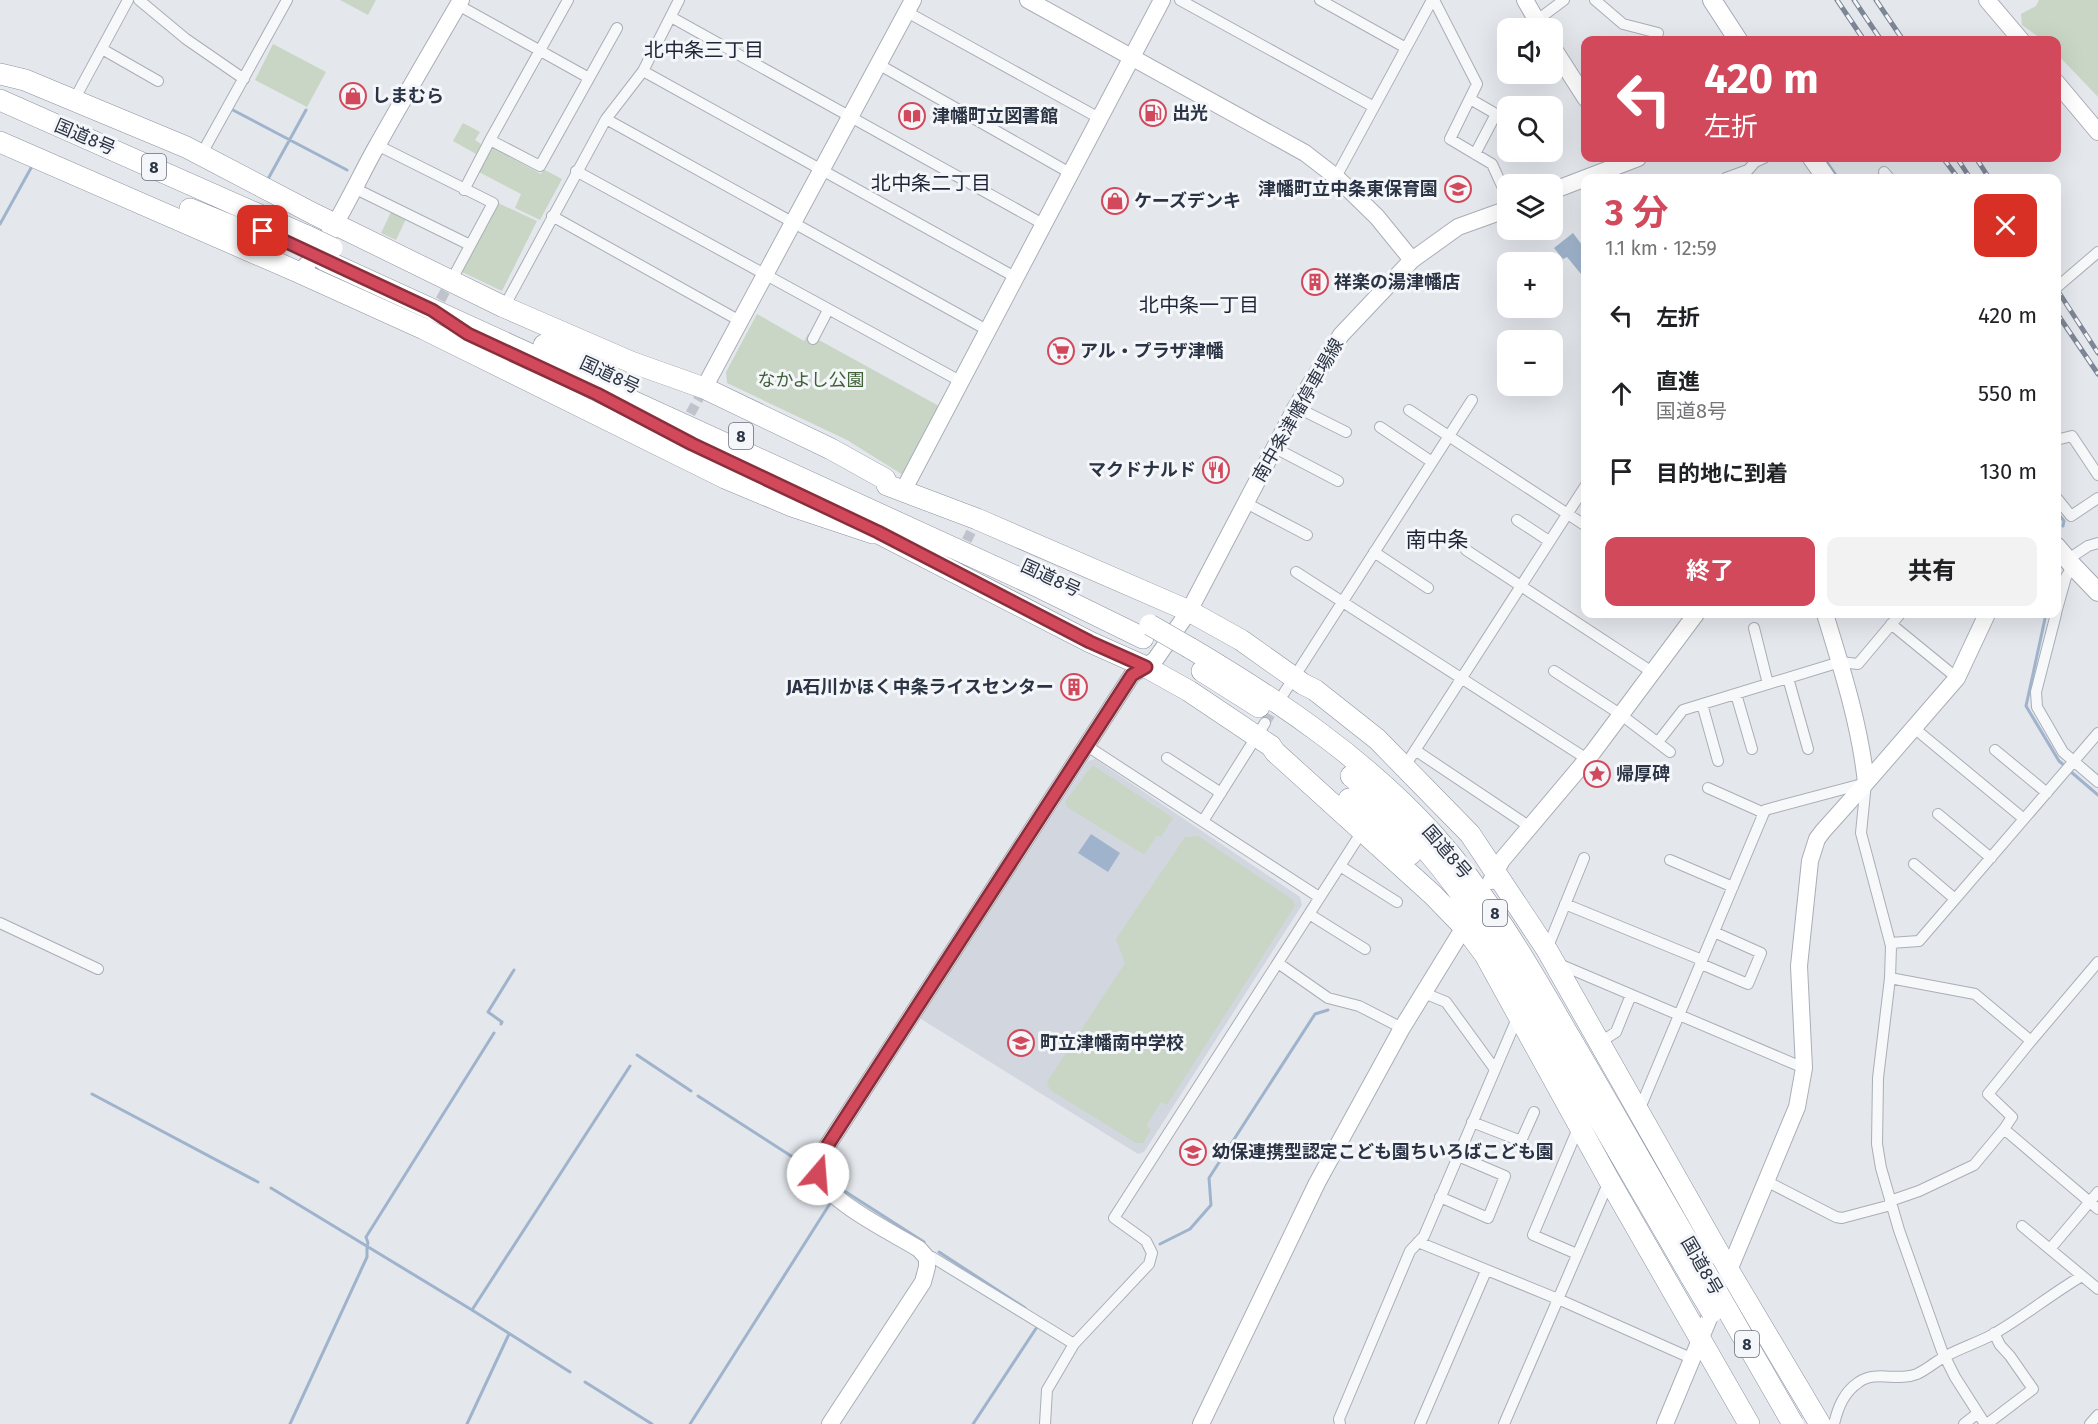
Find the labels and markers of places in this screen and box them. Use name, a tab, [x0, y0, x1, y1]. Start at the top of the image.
shop icon: しまむら	[338, 81, 368, 111]
place label: しまむら	[372, 85, 444, 107]
fuel station icon: 出光	[1138, 98, 1168, 128]
library icon: 津幡町立図書館	[897, 101, 927, 131]
place label: 出光	[1172, 102, 1208, 124]
place label: 津幡町立図書館	[932, 105, 1058, 127]
school or university icon: 津幡町立中条東保育園	[1443, 174, 1473, 204]
place label: 津幡町立中条東保育園	[1258, 178, 1438, 200]
shop icon: ケーズデンキ	[1100, 186, 1130, 216]
place label: ケーズデンキ	[1134, 190, 1241, 212]
pin	[237, 205, 288, 256]
building icon: 祥楽の湯津幡店	[1300, 267, 1330, 297]
place label: 祥楽の湯津幡店	[1334, 271, 1460, 293]
supermarket icon: アル・プラザ津幡	[1046, 336, 1076, 366]
place label: アル・プラザ津幡	[1080, 340, 1224, 362]
restaurant icon: マクドナルド	[1201, 455, 1231, 485]
place label: マクドナルド	[1088, 459, 1196, 481]
building icon: JA石川かほく中条ライスセンター	[1059, 672, 1089, 702]
place label: JA石川かほく中条ライスセンター	[785, 676, 1054, 698]
place icon: 帰厚碑	[1582, 759, 1612, 789]
place label: 帰厚碑	[1616, 763, 1670, 785]
school or university icon: 町立津幡南中学校	[1006, 1028, 1036, 1058]
place label: 町立津幡南中学校	[1040, 1032, 1184, 1054]
school or university icon: 幼保連携型認定こども園ちいろばこども園	[1178, 1137, 1208, 1167]
place label: 幼保連携型認定こども園ちいろばこども園	[1212, 1141, 1554, 1163]

